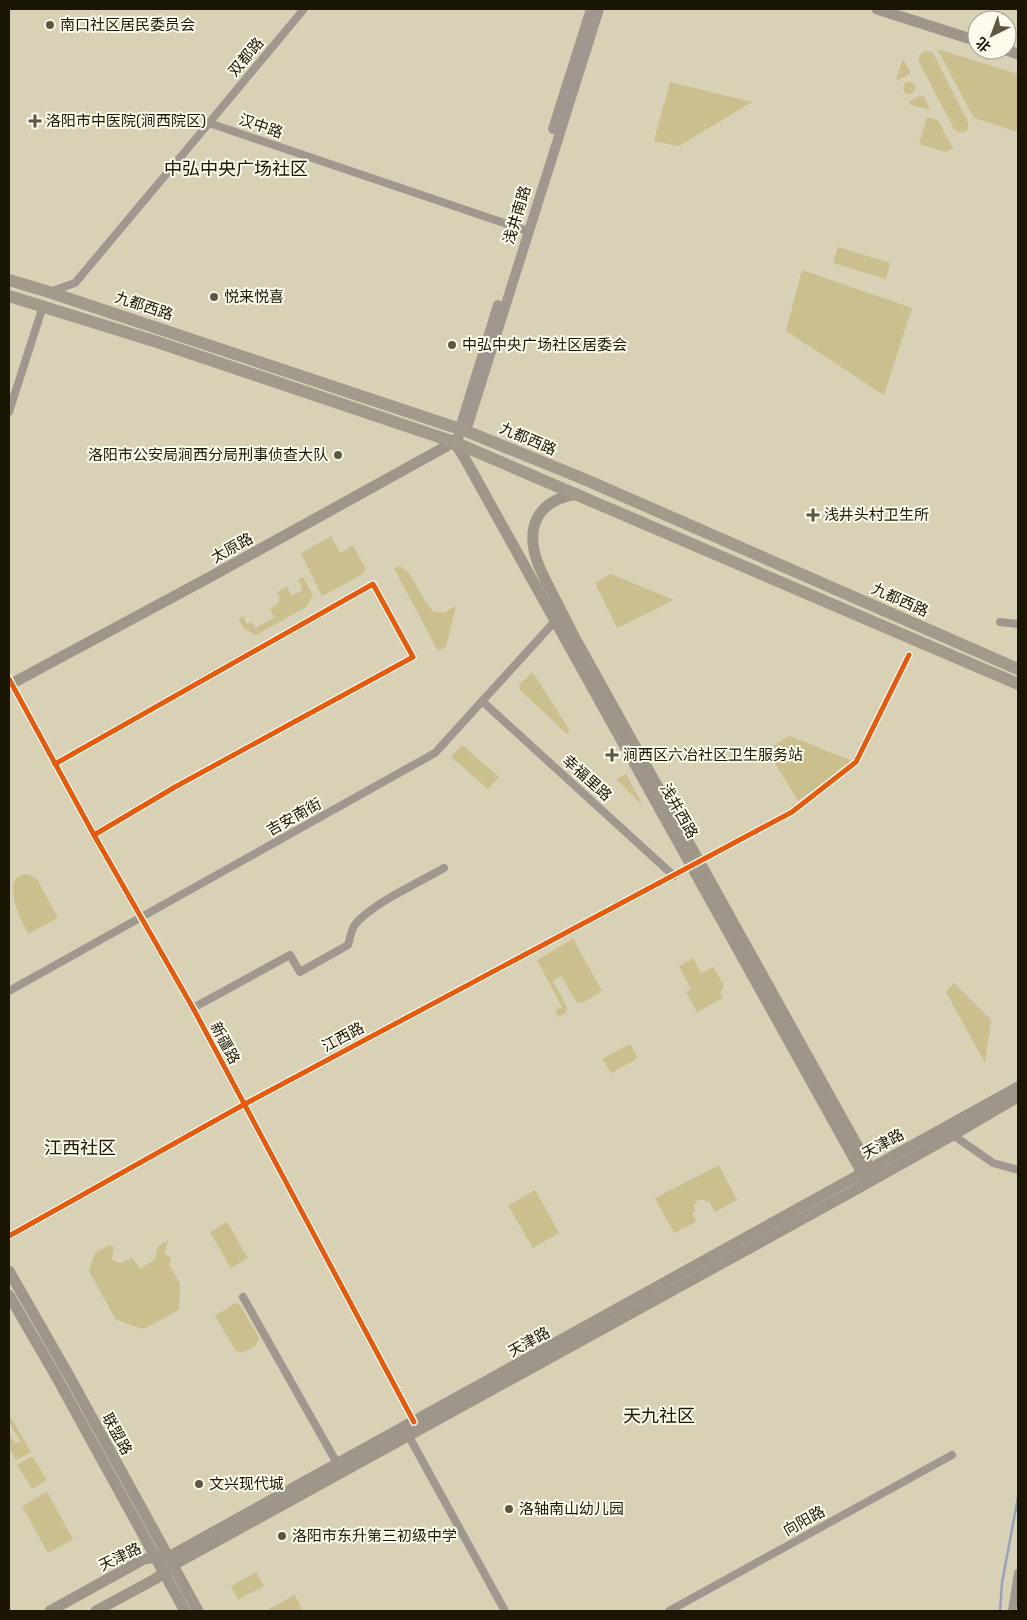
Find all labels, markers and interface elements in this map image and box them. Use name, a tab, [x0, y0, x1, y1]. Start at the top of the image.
north arrow	[967, 10, 1017, 60]
place label: 南口社区居民委员会	[60, 16, 195, 34]
marker: 南口社区居民委员会	[44, 19, 56, 31]
text: 北	[973, 33, 995, 55]
street label: 双都路	[225, 34, 267, 80]
street label: 汉中路	[237, 110, 285, 142]
place label: 洛阳市中医院(涧西院区)	[46, 112, 206, 130]
marker: 洛阳市中医院(涧西院区)	[28, 114, 42, 128]
district label: 中弘中央广场社区	[164, 158, 308, 180]
street label: 浅井南路	[500, 184, 534, 246]
street label: 九都西路	[113, 288, 175, 324]
place label: 悦来悦喜	[224, 288, 284, 306]
marker: 悦来悦喜	[208, 291, 220, 303]
place label: 中弘中央广场社区居委会	[462, 336, 627, 354]
marker: 中弘中央广场社区居委会	[446, 339, 458, 351]
street label: 九都西路	[497, 419, 559, 459]
place label: 洛阳市公安局涧西分局刑事侦查大队	[88, 446, 328, 464]
marker: 洛阳市公安局涧西分局刑事侦查大队	[332, 449, 344, 461]
place label: 浅井头村卫生所	[824, 506, 929, 524]
marker: 浅井头村卫生所	[806, 508, 820, 522]
street label: 太原路	[208, 529, 256, 567]
street label: 九都西路	[869, 580, 931, 620]
place label: 涧西区六冶社区卫生服务站	[623, 746, 803, 764]
marker: 涧西区六冶社区卫生服务站	[605, 748, 619, 762]
street label: 幸福里路	[559, 751, 615, 805]
street label: 浅井西路	[657, 780, 701, 842]
street label: 吉安南街	[263, 795, 325, 839]
street label: 江西路	[319, 1018, 367, 1056]
street label: 新疆路	[206, 1019, 244, 1067]
street label: 天津路	[859, 1125, 907, 1163]
district label: 江西社区	[44, 1137, 116, 1159]
street label: 天津路	[505, 1323, 553, 1361]
district label: 天九社区	[623, 1405, 695, 1427]
street label: 联盟路	[98, 1410, 136, 1458]
place label: 文兴现代城	[209, 1475, 284, 1493]
marker: 文兴现代城	[193, 1478, 205, 1490]
place label: 洛轴南山幼儿园	[519, 1500, 624, 1518]
street label: 向阳路	[780, 1502, 828, 1540]
marker: 洛轴南山幼儿园	[503, 1503, 515, 1515]
place label: 洛阳市东升第三初级中学	[292, 1527, 457, 1545]
marker: 洛阳市东升第三初级中学	[276, 1530, 288, 1542]
street label: 天津路	[96, 1539, 144, 1575]

